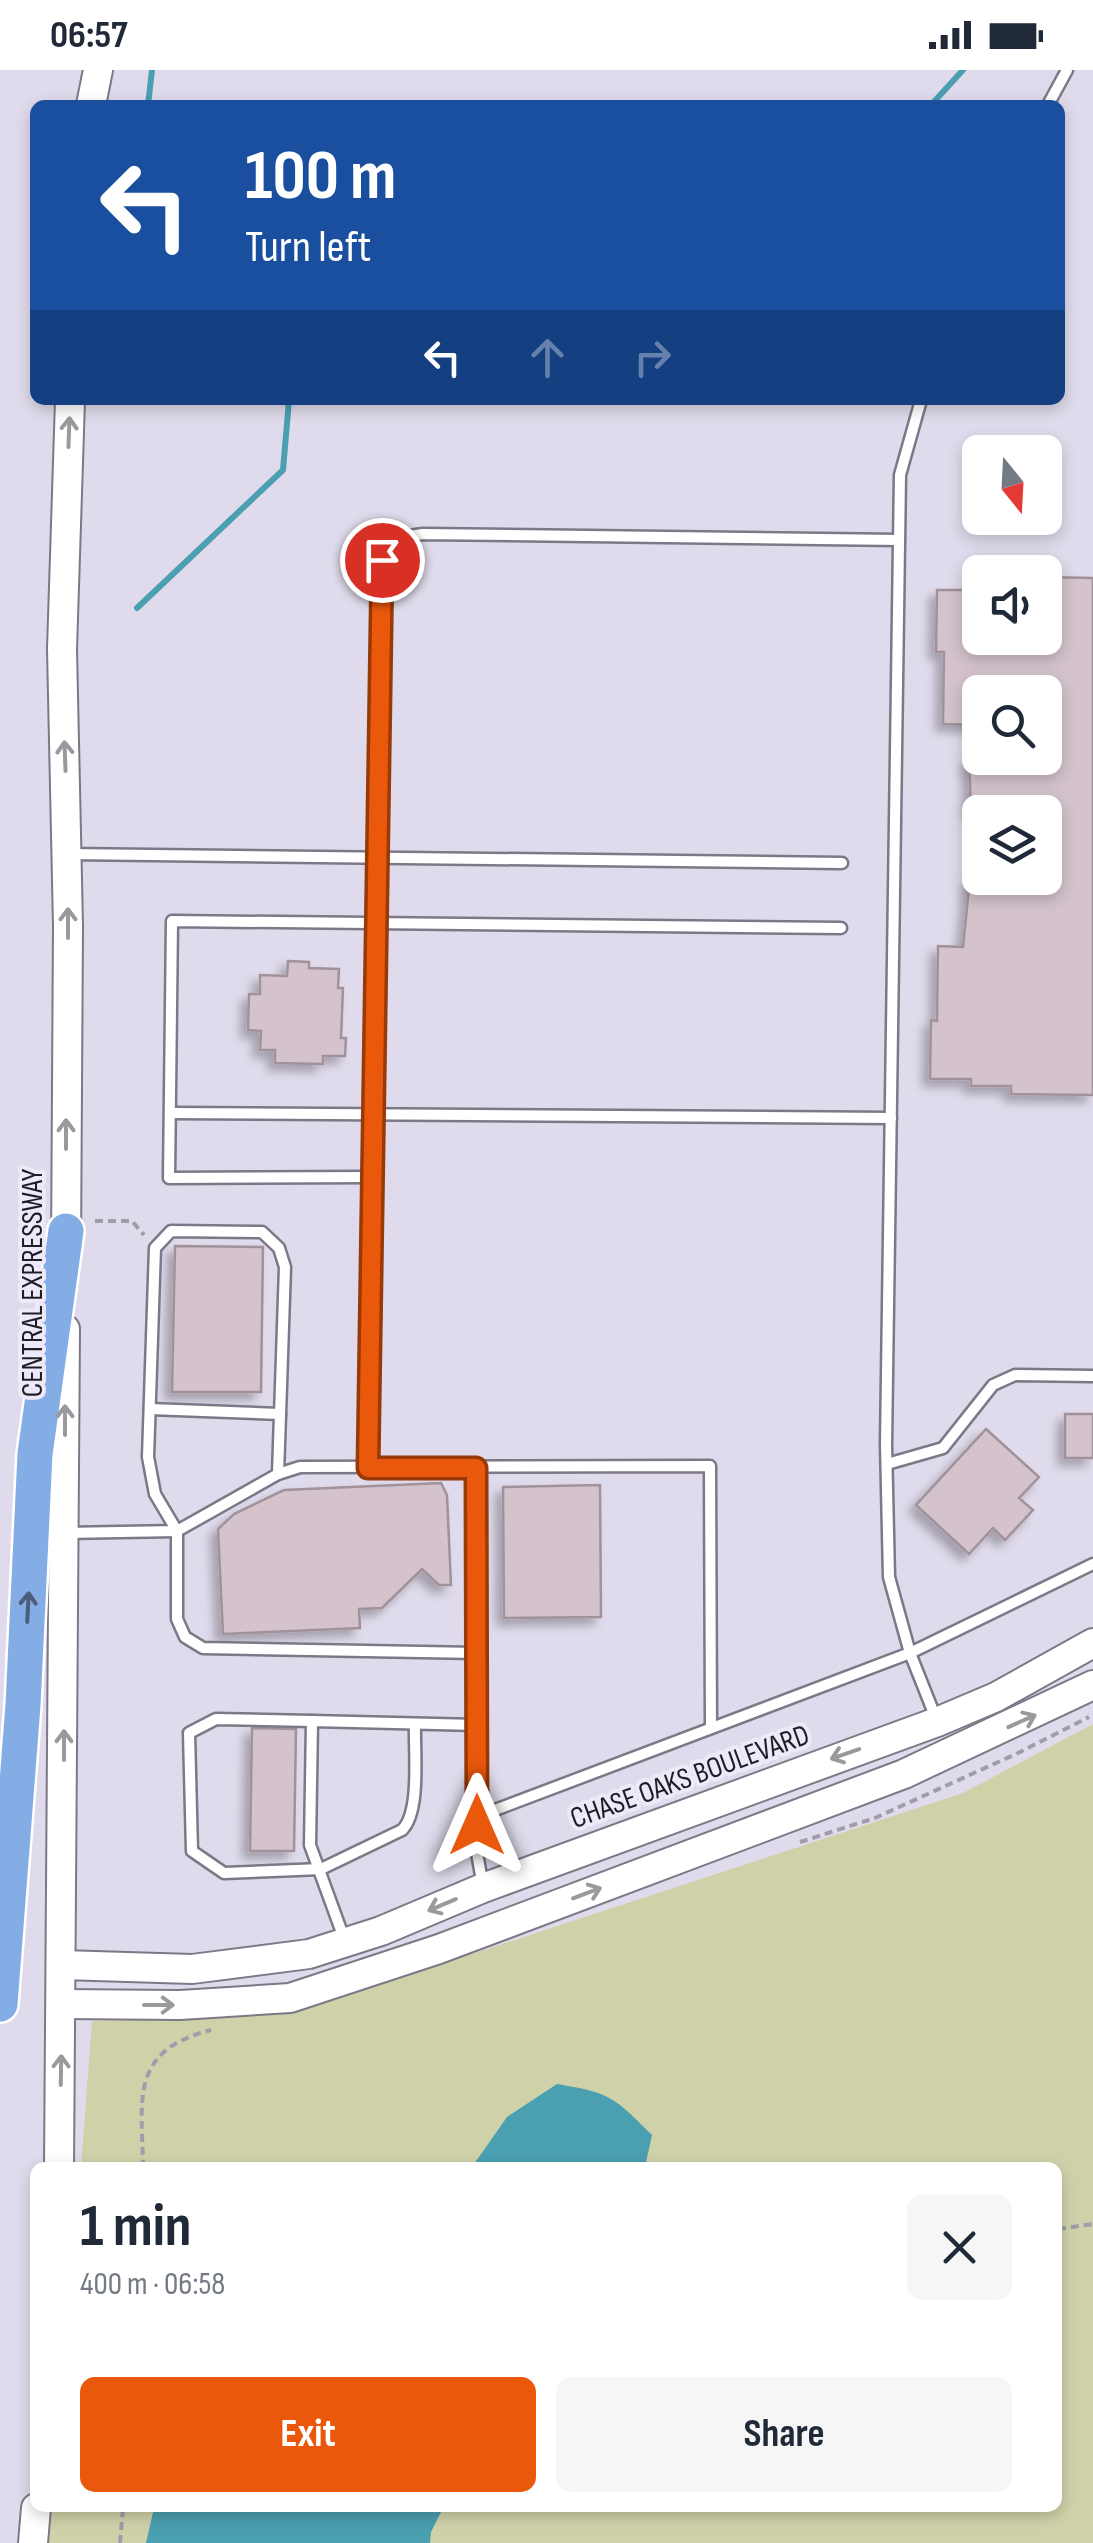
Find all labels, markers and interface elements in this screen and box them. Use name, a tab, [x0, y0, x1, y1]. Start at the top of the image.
text: 06:57	[50, 13, 128, 58]
text: 100 m	[245, 135, 396, 219]
icon: left	[80, 140, 210, 270]
text: Turn left	[245, 220, 371, 275]
icon: left	[415, 330, 470, 385]
icon: ahead	[520, 330, 575, 385]
icon: right	[625, 330, 680, 385]
one-way arrow	[59, 416, 78, 448]
north arrow	[962, 435, 1062, 535]
map controls	[962, 435, 1062, 895]
pin	[340, 518, 425, 603]
icon: arrive	[355, 533, 410, 588]
button: sound	[962, 555, 1062, 655]
button: search	[962, 675, 1062, 775]
one-way arrow	[56, 741, 75, 773]
button: layers	[962, 795, 1062, 895]
one-way arrow	[58, 907, 78, 940]
one-way arrow	[56, 1118, 76, 1150]
street label: CENTRAL EXPRESSWAY	[15, 1168, 51, 1397]
one-way arrow	[56, 1405, 74, 1438]
one-way arrow	[19, 1592, 38, 1624]
one-way arrow	[1006, 1710, 1036, 1729]
street label: CHASE OAKS BOULEVARD	[566, 1717, 814, 1837]
one-way arrow	[54, 1730, 74, 1762]
one-way arrow	[831, 1746, 862, 1764]
position arrow	[425, 1773, 529, 1877]
one-way arrow	[570, 1883, 601, 1901]
one-way arrow	[428, 1897, 458, 1915]
one-way arrow	[142, 1996, 175, 2014]
one-way arrow	[52, 2055, 70, 2088]
text: 1 min	[80, 2191, 192, 2263]
button: close	[907, 2195, 1012, 2300]
text: 400 m · 06:58	[80, 2265, 225, 2304]
button: Exit	[80, 2377, 536, 2492]
button: Share	[556, 2377, 1012, 2492]

